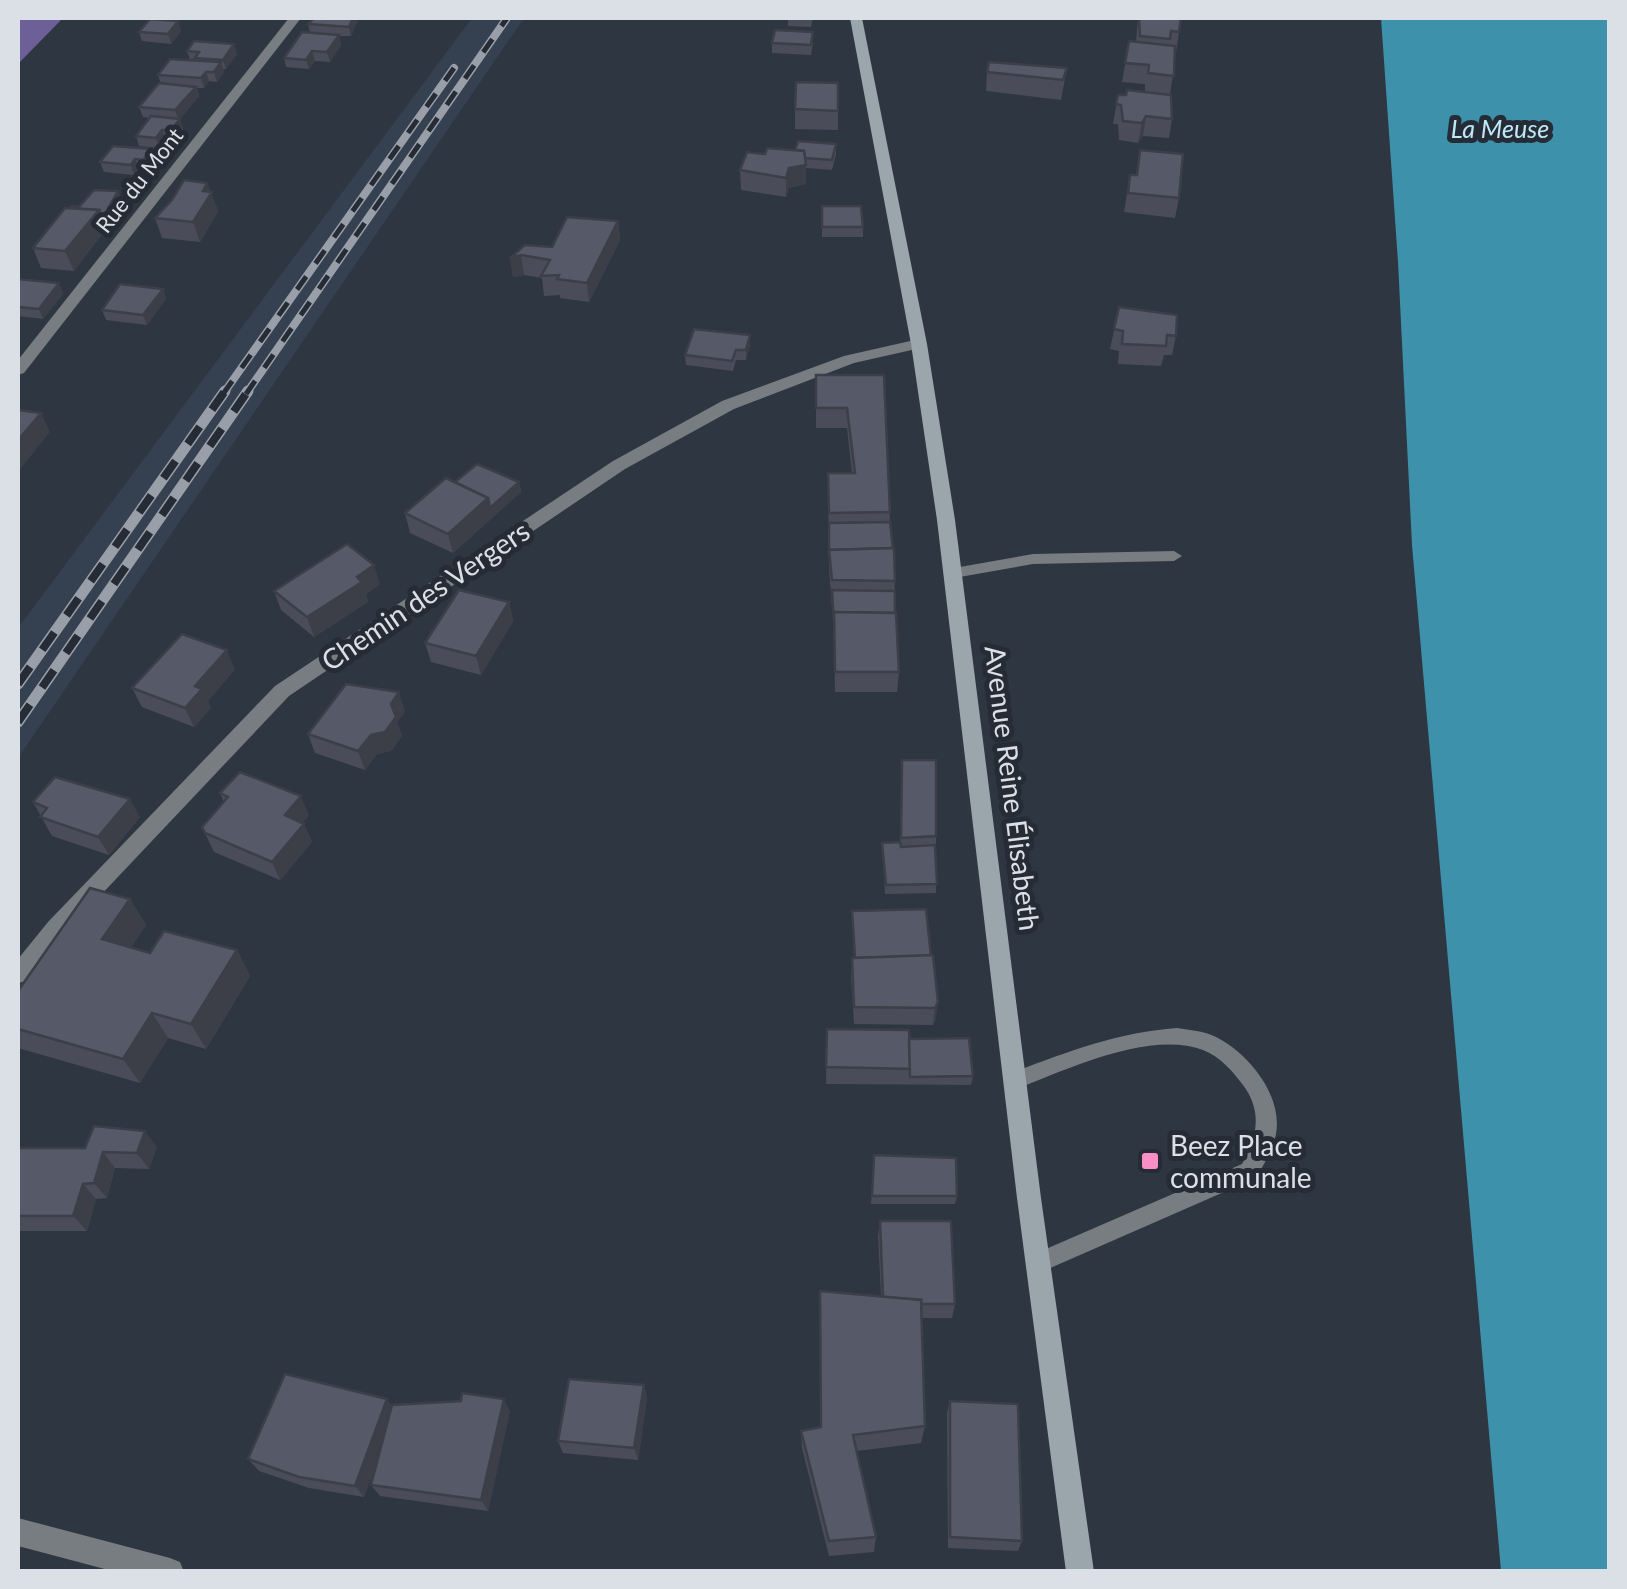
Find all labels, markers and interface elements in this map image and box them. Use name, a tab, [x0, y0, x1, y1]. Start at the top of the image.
water label: La Meuse	[1451, 113, 1549, 143]
street label: Rue du Mont	[90, 122, 188, 238]
street label: Chemin des Vergers	[315, 513, 535, 677]
street label: Avenue Reine Élisabeth	[979, 643, 1047, 933]
place label: Beez Place communale	[1170, 1128, 1312, 1194]
marker: Beez Place communale	[1139, 1150, 1161, 1172]

